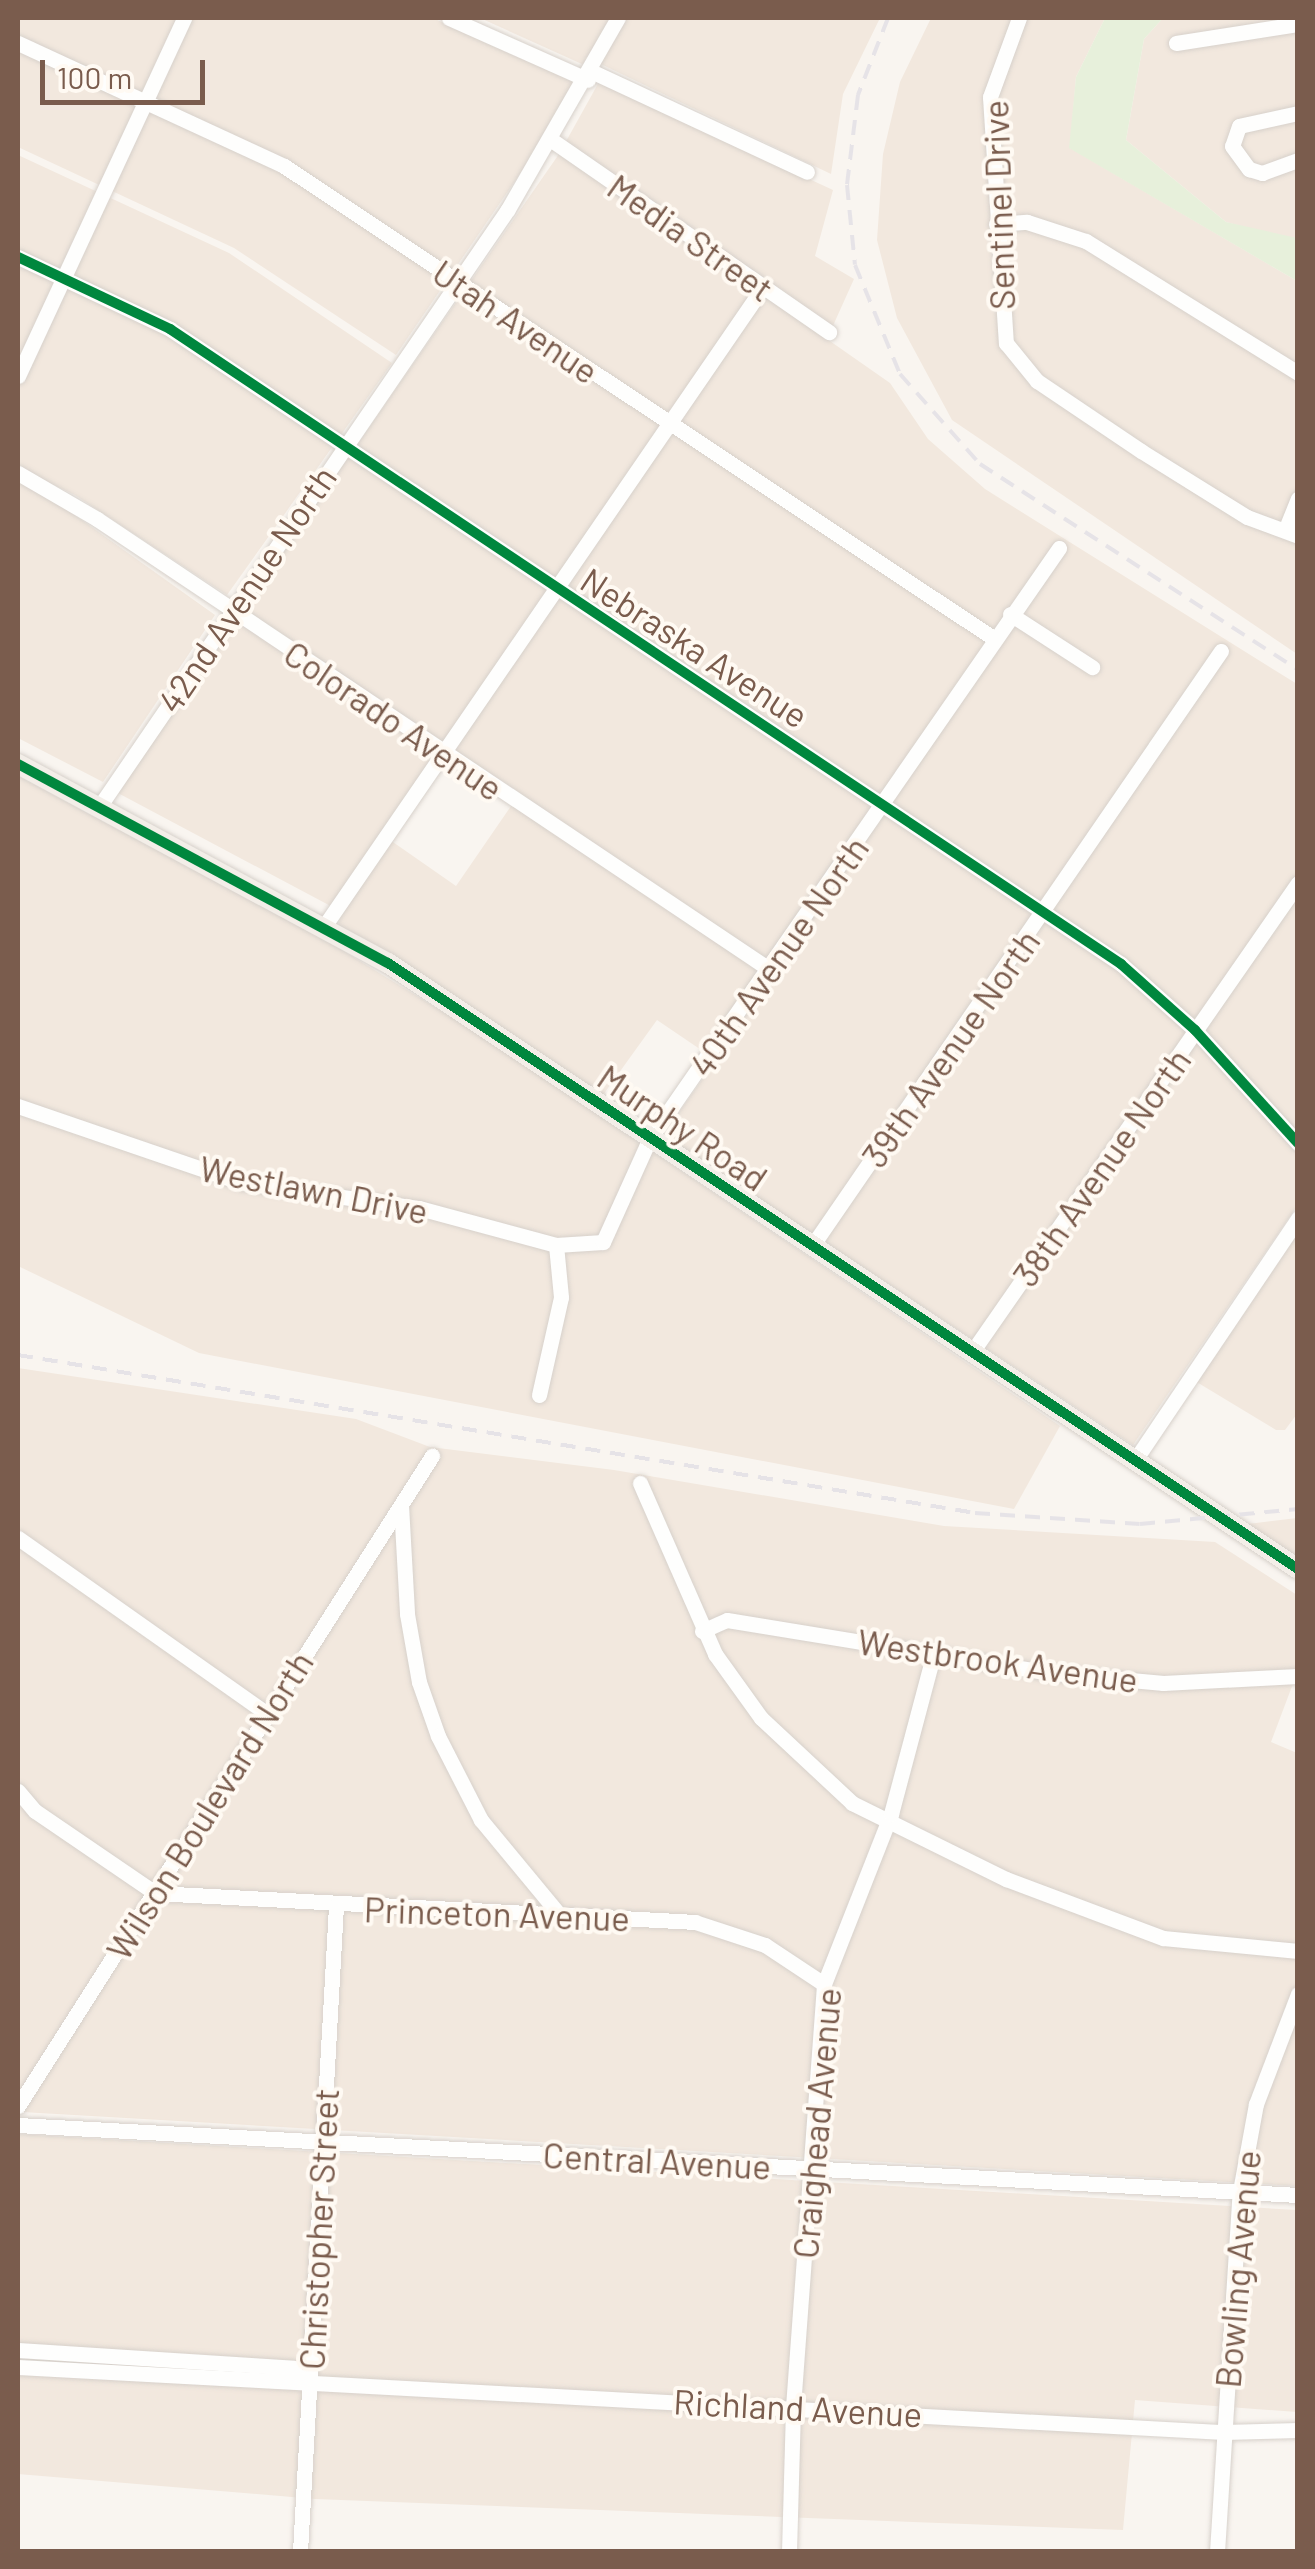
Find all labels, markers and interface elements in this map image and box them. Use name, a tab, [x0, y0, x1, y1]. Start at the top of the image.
scale bar	[45, 40, 210, 102]
text: 100 m	[57, 59, 132, 95]
street label: Sentinel Drive	[973, 99, 1023, 311]
street label: Media Street	[600, 165, 782, 309]
street label: Utah Avenue	[425, 250, 607, 392]
street label: 42nd Avenue North	[148, 458, 344, 720]
street label: Nebraska Avenue	[574, 558, 816, 736]
street label: Colorado Avenue	[277, 631, 511, 809]
street label: 40th Avenue North	[680, 828, 876, 1084]
street label: 39th Avenue North	[852, 921, 1048, 1175]
street label: 38th Avenue North	[1003, 1040, 1199, 1294]
street label: Murphy Road	[590, 1055, 776, 1199]
street label: Westlawn Drive	[196, 1146, 432, 1232]
street label: Westbrook Avenue	[855, 1620, 1141, 1700]
street label: Wilson Boulevard North	[97, 1643, 321, 1967]
street label: Princeton Avenue	[363, 1887, 631, 1939]
street label: Craighead Avenue	[783, 1986, 849, 2260]
street label: Christopher Street	[290, 2087, 346, 2371]
street label: Central Avenue	[542, 2133, 772, 2187]
street label: Bowling Avenue	[1206, 2148, 1268, 2390]
street label: Richland Avenue	[672, 2380, 924, 2434]

